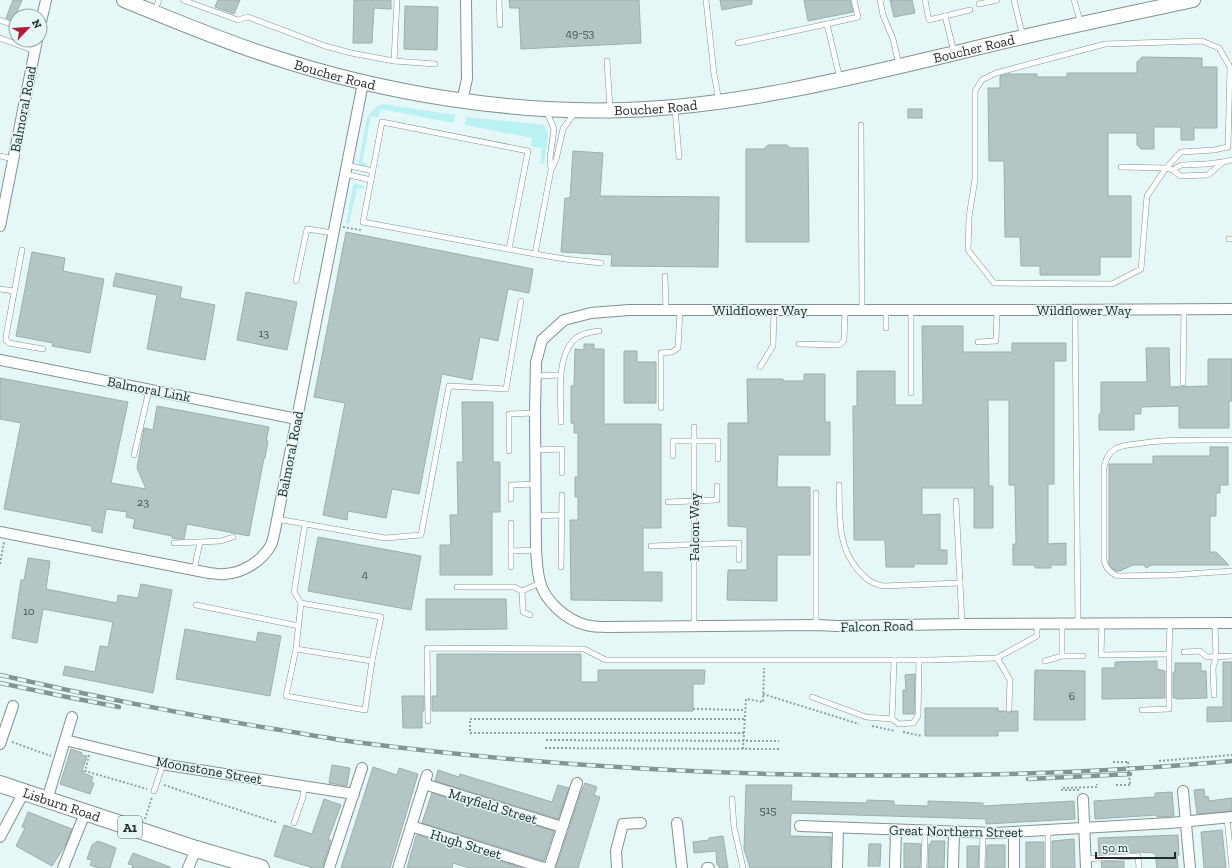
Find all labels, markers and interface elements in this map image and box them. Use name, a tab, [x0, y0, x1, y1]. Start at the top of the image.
north arrow	[8, 8, 48, 48]
text: N	[29, 17, 45, 31]
house number: 49-53	[566, 26, 595, 40]
street label: Boucher Road	[931, 31, 1017, 67]
street label: Boucher Road	[292, 56, 377, 94]
street label: Balmoral Road	[7, 64, 40, 154]
street label: Boucher Road	[614, 97, 699, 119]
street label: Wildflower Way	[713, 302, 808, 319]
street label: Wildflower Way	[1037, 302, 1132, 319]
house number: 13	[259, 326, 269, 340]
street label: Balmoral Link	[106, 373, 193, 406]
street label: Balmoral Road	[274, 409, 307, 499]
street label: Falcon Way	[686, 492, 703, 561]
house number: 23	[137, 495, 149, 509]
house number: 4	[362, 567, 369, 581]
house number: 10	[23, 604, 35, 618]
street label: Falcon Road	[840, 617, 914, 636]
house number: 6	[1069, 689, 1075, 703]
street label: Moonstone Street	[154, 753, 264, 788]
street label: Lisburn Road	[21, 784, 103, 826]
street label: Mayfield Street	[446, 785, 540, 828]
house number: 515	[760, 803, 776, 817]
road number: A1	[118, 816, 142, 838]
street label: Great Northern Street	[889, 822, 1024, 841]
street label: Hugh Street	[428, 826, 504, 864]
scale bar	[1096, 834, 1175, 860]
text: 50 m	[1102, 841, 1129, 855]

